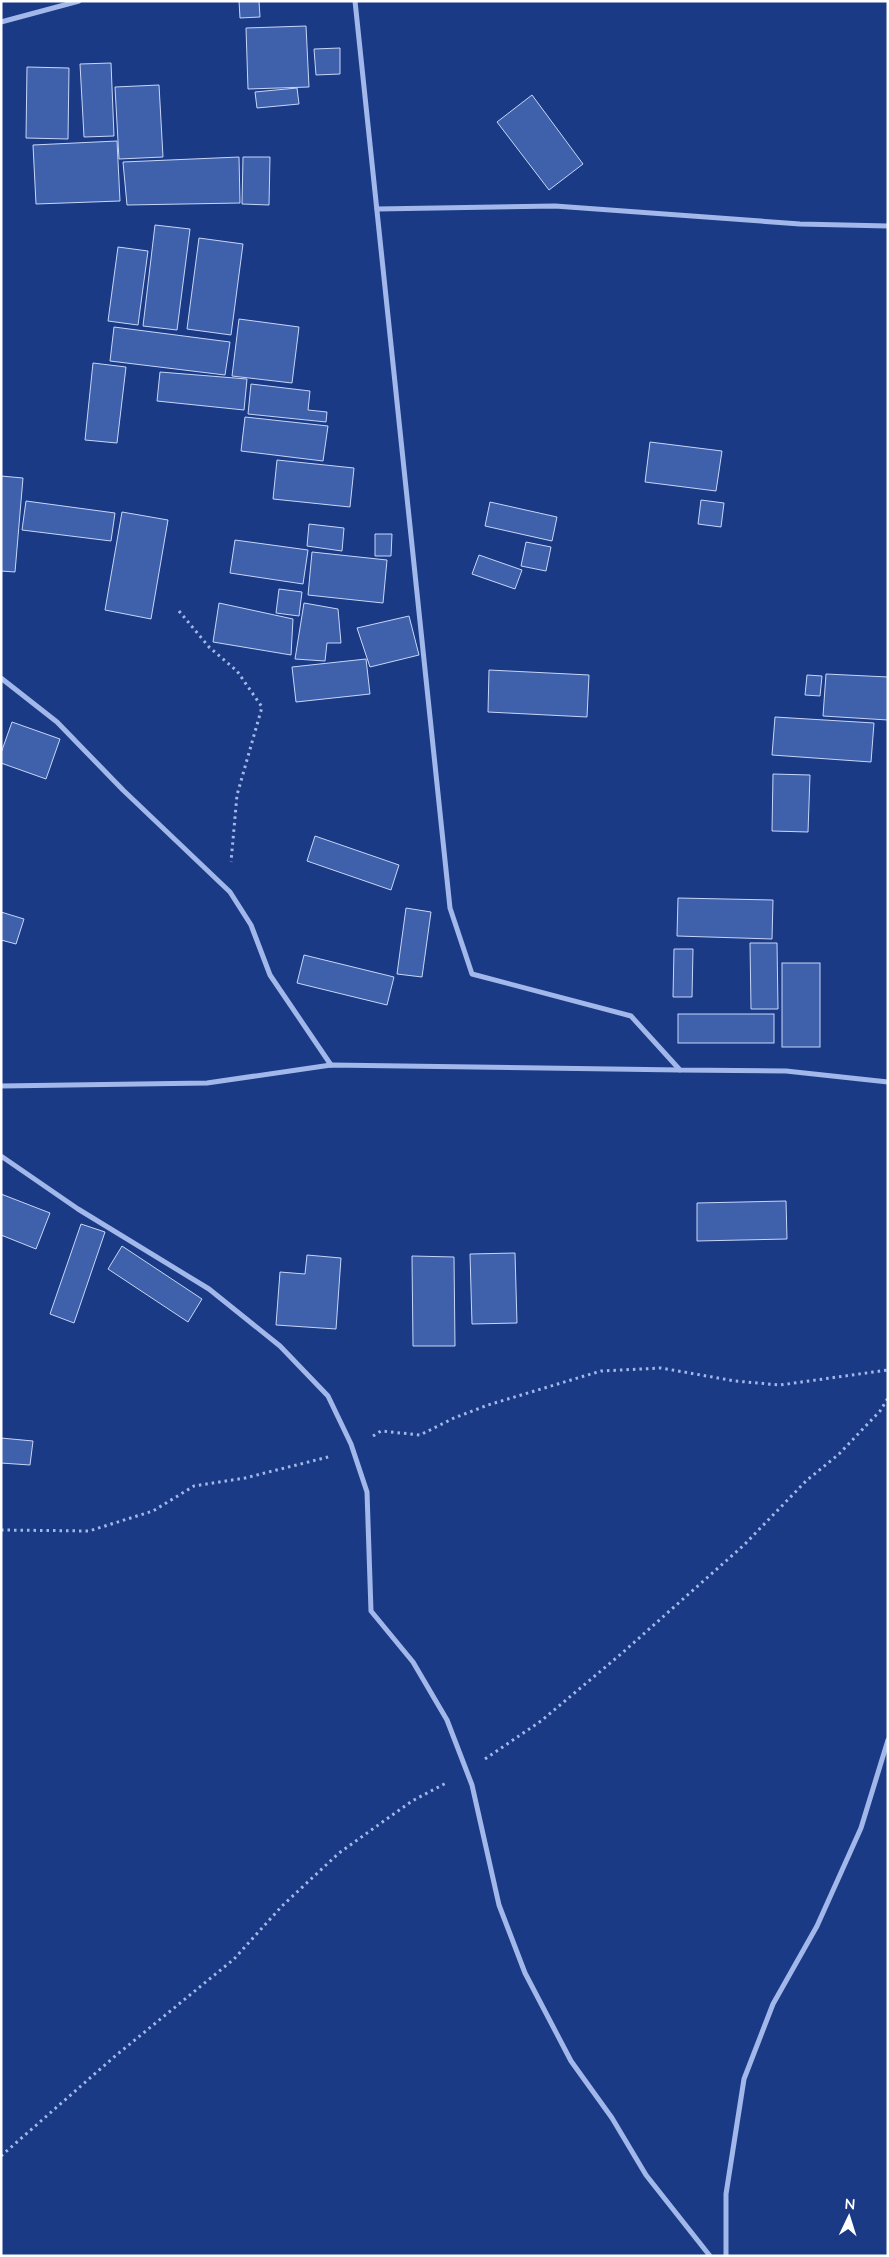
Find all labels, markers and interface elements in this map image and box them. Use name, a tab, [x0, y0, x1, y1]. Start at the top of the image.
north arrow	[824, 2192, 874, 2242]
text: N	[844, 2195, 856, 2212]

